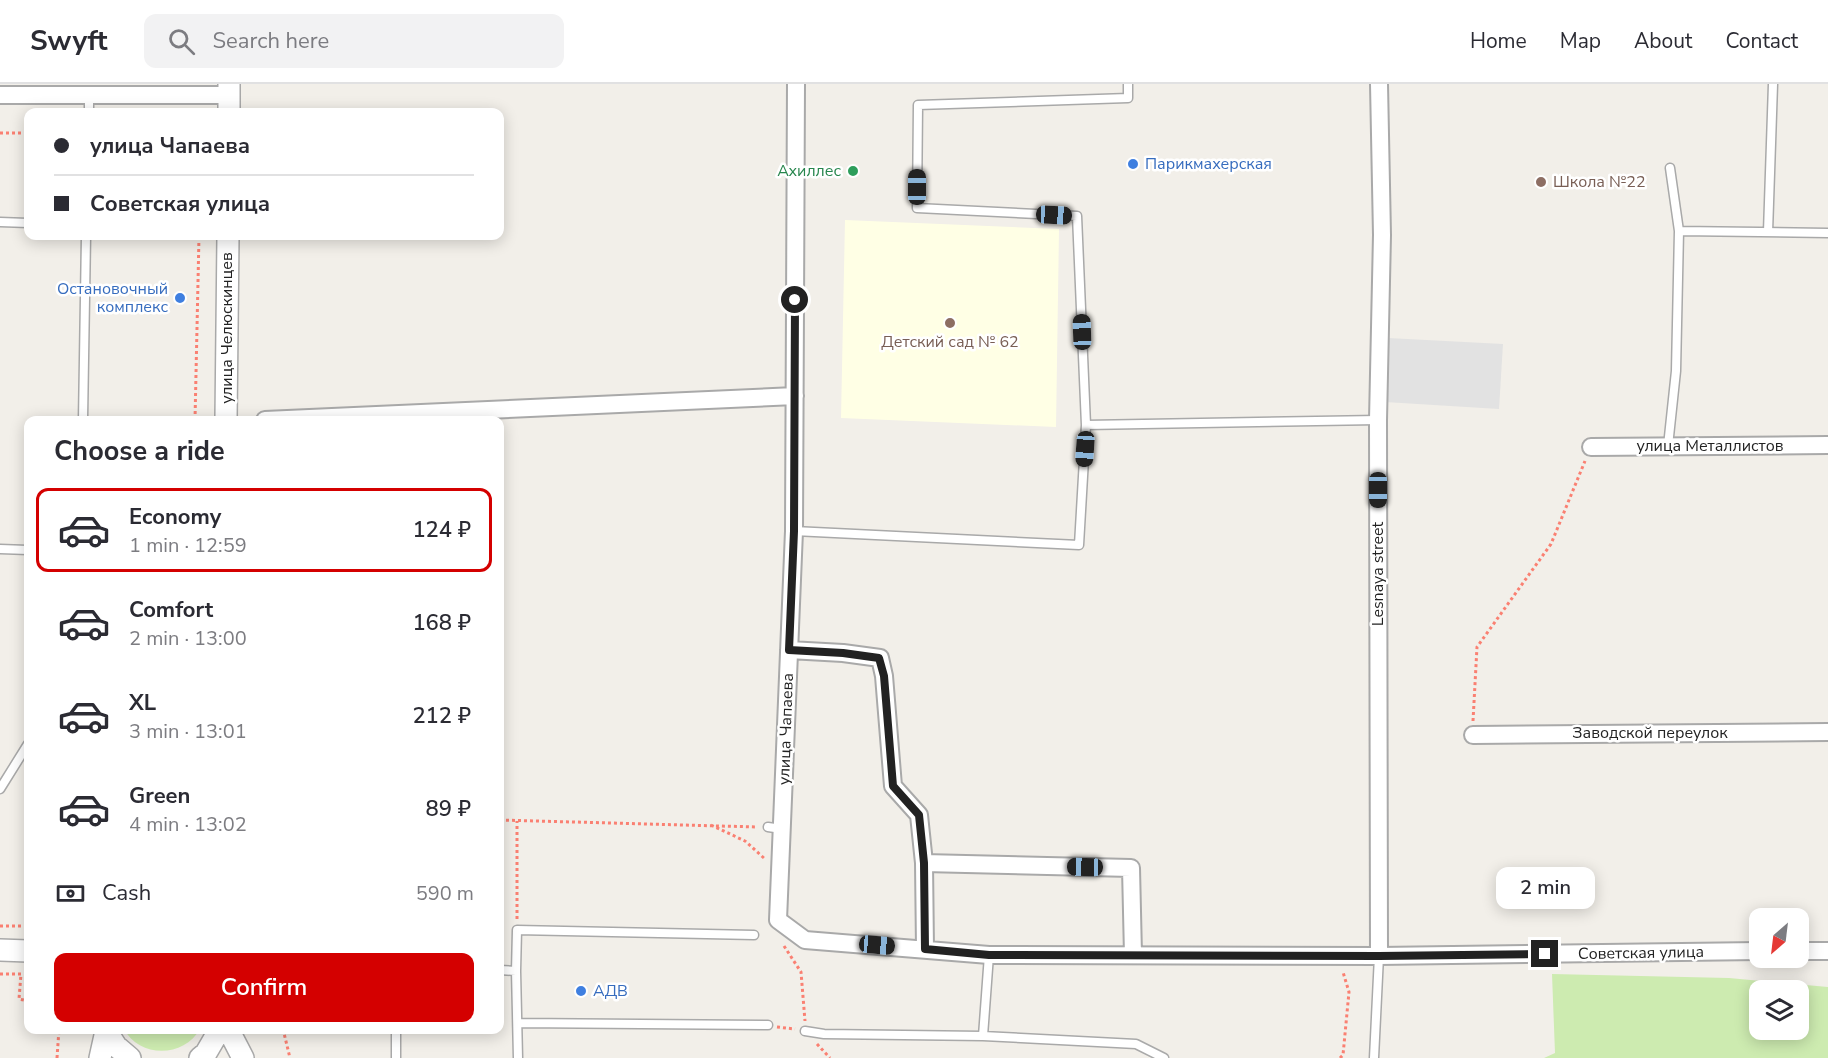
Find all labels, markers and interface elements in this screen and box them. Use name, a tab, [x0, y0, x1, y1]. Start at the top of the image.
search box	[144, 14, 564, 68]
text: Swyft	[30, 22, 108, 60]
icon: search	[165, 25, 198, 58]
text: Search here	[213, 26, 329, 56]
text: Home	[1470, 27, 1527, 55]
text: Map	[1560, 27, 1601, 55]
text: About	[1634, 27, 1692, 55]
text: Contact	[1725, 27, 1798, 55]
text: улица Чапаева	[90, 131, 250, 161]
place label: Парикмахерская	[1145, 153, 1272, 175]
marker: Парикмахерская	[1126, 157, 1140, 171]
place label: Ахиллес	[777, 160, 841, 182]
marker: Ахиллес	[846, 164, 860, 178]
car	[908, 169, 926, 205]
place label: Школа №22	[1553, 171, 1646, 193]
marker: Школа №22	[1534, 175, 1548, 189]
text: Советская улица	[90, 189, 270, 219]
car	[1036, 205, 1072, 225]
street label: улица Челюскинцев	[216, 252, 238, 404]
place label: Остановочный комплекс	[57, 278, 168, 318]
route start	[781, 286, 808, 313]
marker: Остановочный комплекс	[173, 291, 187, 305]
car	[1072, 314, 1092, 350]
marker: Детский сад № 62	[943, 316, 957, 330]
place label: Детский сад № 62	[881, 331, 1019, 353]
car	[1075, 430, 1095, 468]
text: Choose a ride	[54, 433, 225, 470]
street label: улица Металлистов	[1637, 435, 1784, 457]
car	[1369, 472, 1387, 508]
text: Economy	[129, 502, 221, 532]
icon: car	[57, 503, 111, 557]
text: 124 ₽	[412, 515, 471, 545]
street label: Lesnaya street	[1367, 521, 1389, 626]
text: 1 min · 12:59	[129, 532, 247, 559]
text: Comfort	[129, 595, 213, 625]
icon: car	[57, 596, 111, 650]
text: 168 ₽	[412, 608, 471, 638]
text: 2 min · 13:00	[129, 625, 247, 652]
street label: улица Чапаева	[773, 673, 799, 785]
text: XL	[129, 688, 156, 718]
icon: car	[57, 689, 111, 743]
text: 212 ₽	[412, 701, 471, 731]
text: 3 min · 13:01	[129, 718, 247, 745]
street label: Заводской переулок	[1572, 722, 1728, 744]
text: Green	[129, 781, 190, 811]
icon: car	[57, 782, 111, 836]
text: 89 ₽	[426, 794, 471, 824]
text: 4 min · 13:02	[129, 811, 247, 838]
car	[1067, 858, 1103, 876]
callout: 2 min	[1496, 867, 1594, 909]
text: 2 min	[1520, 874, 1571, 901]
icon: cash	[54, 877, 87, 910]
text: Cash	[102, 878, 151, 908]
text: 590 m	[416, 880, 474, 907]
north arrow	[1749, 908, 1809, 968]
map controls	[1749, 908, 1809, 1040]
car	[858, 934, 896, 956]
route end	[1531, 940, 1558, 967]
street label: Советская улица	[1578, 941, 1704, 965]
button: Confirm	[54, 953, 474, 1022]
place label: АДВ	[593, 980, 628, 1002]
button: layers	[1749, 980, 1809, 1040]
marker: АДВ	[574, 984, 588, 998]

